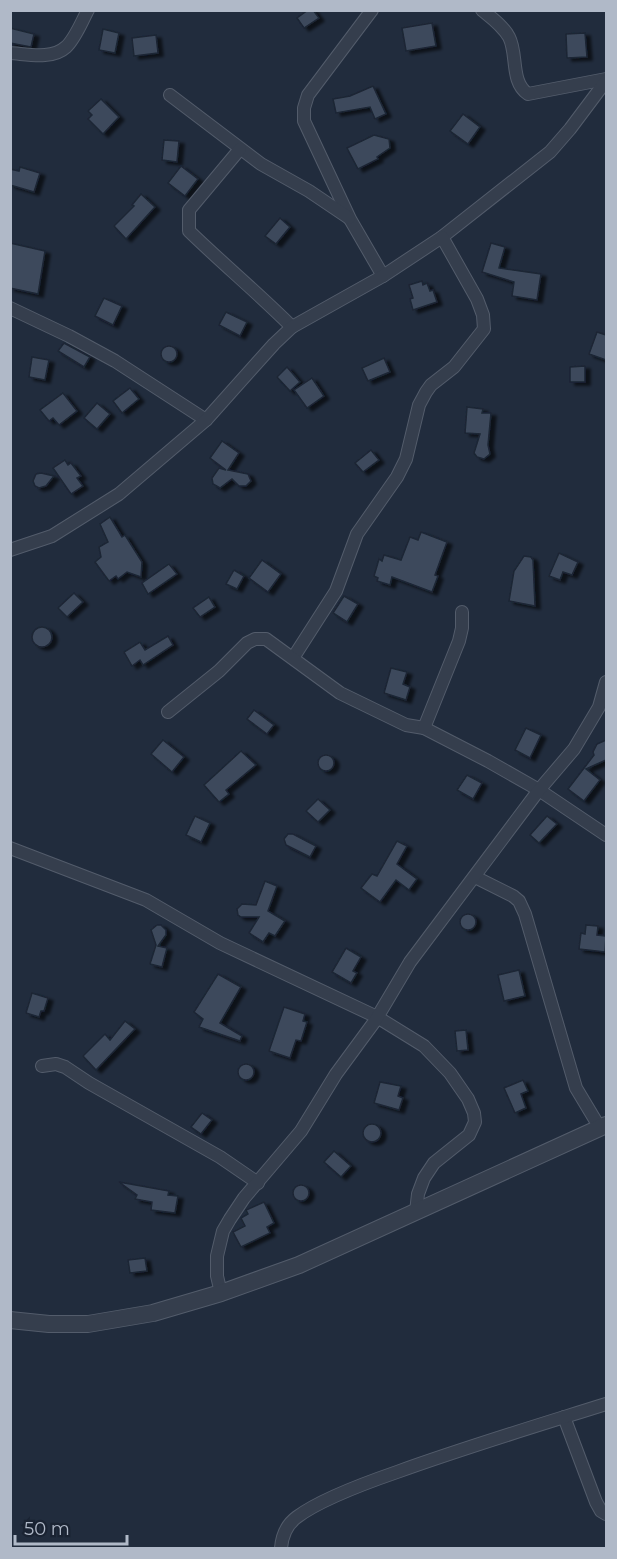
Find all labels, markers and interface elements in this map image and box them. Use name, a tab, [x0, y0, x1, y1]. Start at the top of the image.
scale bar	[15, 1508, 128, 1546]
text: 50 m	[24, 1518, 70, 1540]

